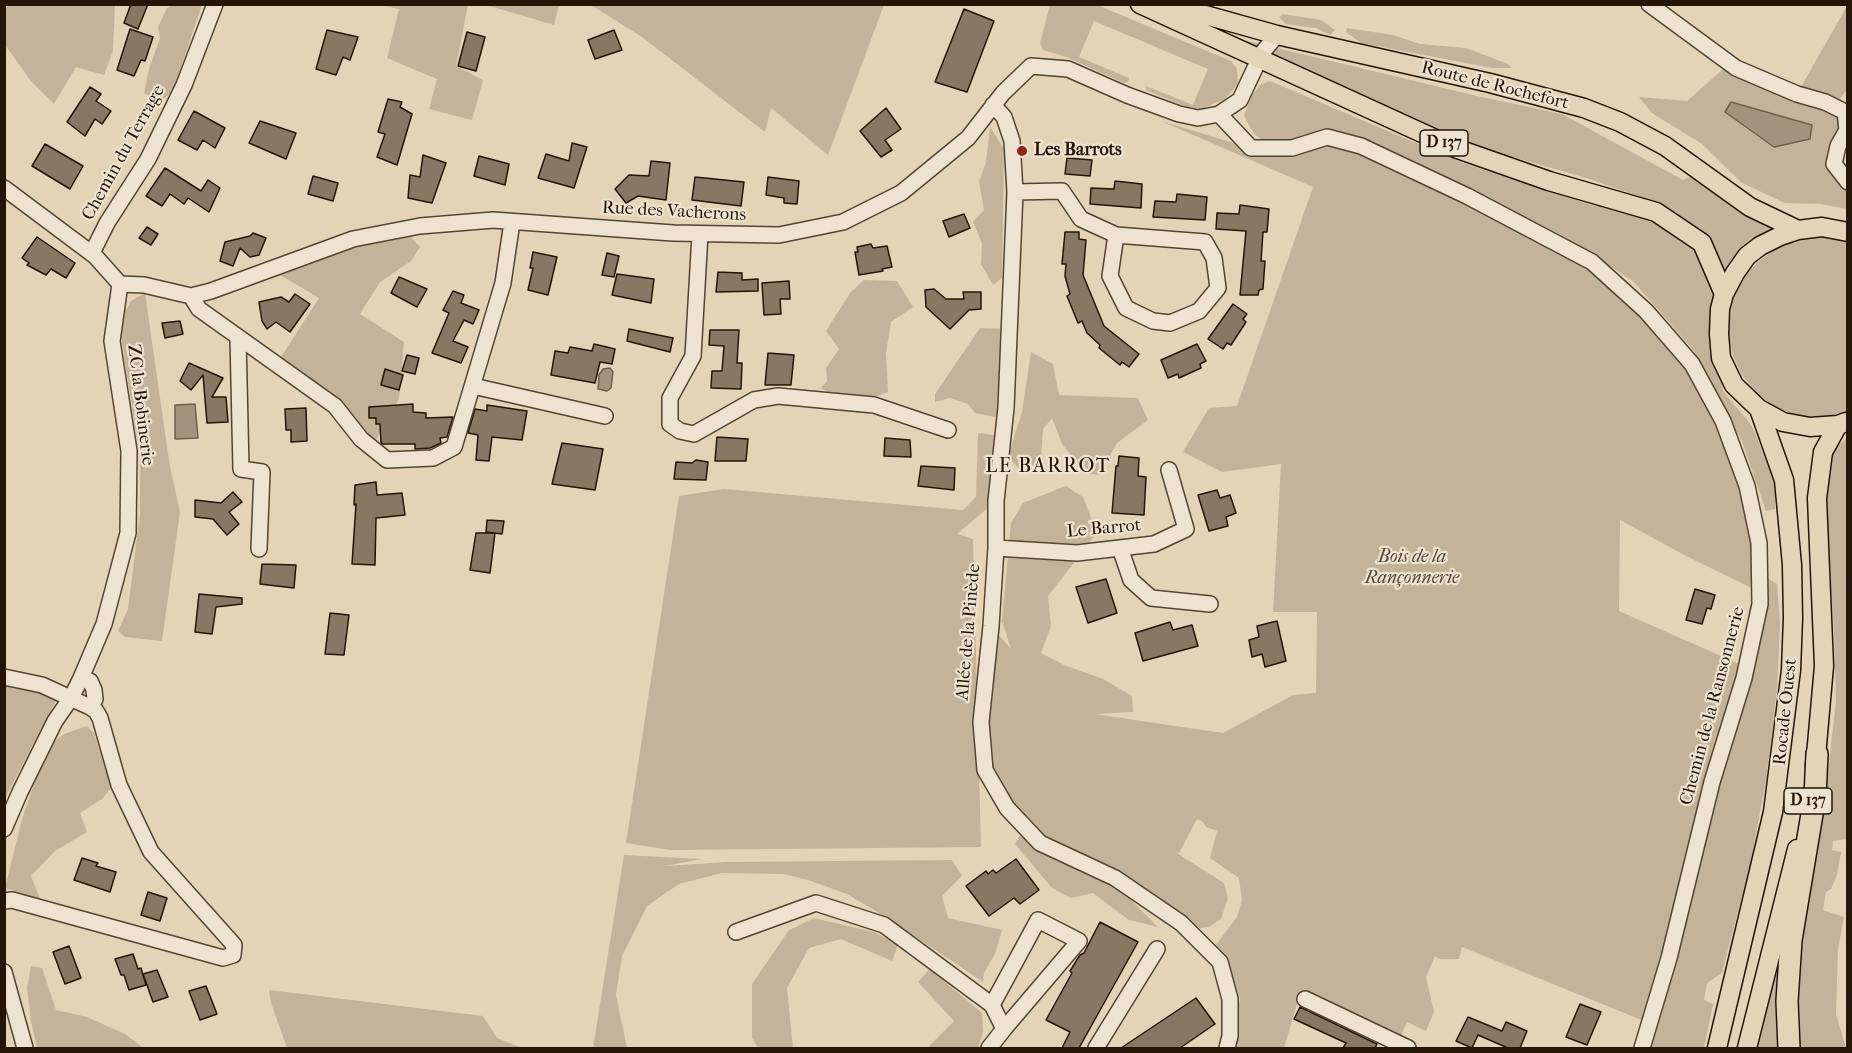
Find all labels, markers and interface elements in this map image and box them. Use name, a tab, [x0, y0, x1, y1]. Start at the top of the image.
street label: Route de Rochefort	[1419, 57, 1571, 115]
street label: Chemin du Terrage	[78, 82, 170, 224]
road number: D 137	[1420, 130, 1468, 156]
place label: Les Barrots	[1034, 140, 1122, 162]
marker: Les Barrots	[1015, 144, 1029, 158]
street label: Rue des Vacherons	[601, 197, 747, 227]
street label: ZC la Bobinerie	[122, 343, 158, 467]
district label: LE BARROT	[985, 455, 1111, 479]
street label: Le Barrot	[1066, 515, 1142, 543]
park label: Bois de la Rançonnerie	[1365, 547, 1459, 590]
street label: Allée de la Pinède	[952, 563, 986, 701]
street label: Chemin de la Ransonnerie	[1676, 604, 1750, 808]
street label: Rocade Ouest	[1770, 658, 1802, 766]
road number: D 137	[1784, 788, 1832, 814]

